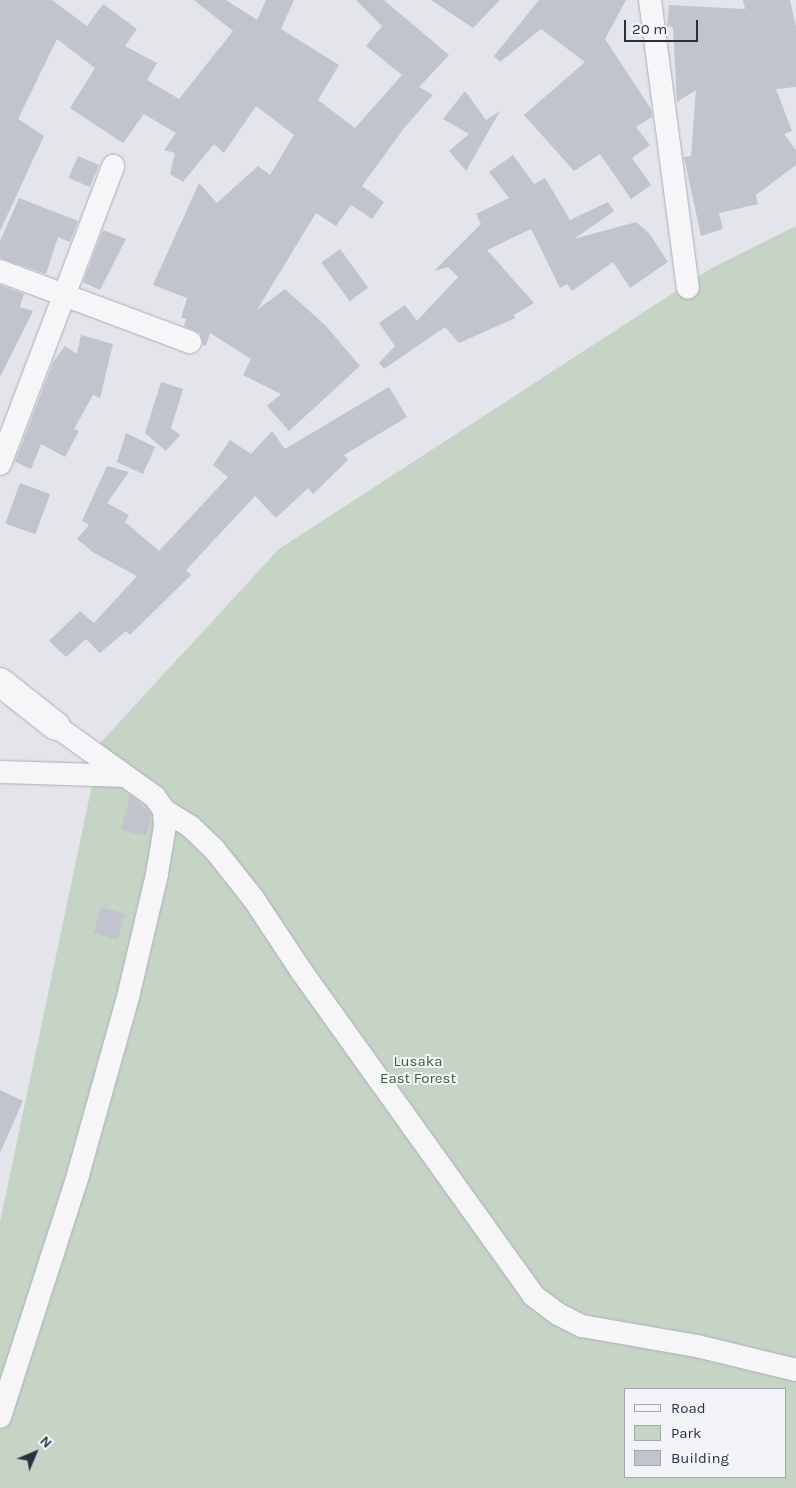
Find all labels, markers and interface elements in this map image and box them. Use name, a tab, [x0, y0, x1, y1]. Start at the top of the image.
scale bar	[626, 10, 700, 42]
text: 20 m	[632, 20, 667, 38]
park label: Lusaka East Forest	[380, 1052, 456, 1087]
legend	[624, 1388, 786, 1478]
text: Road	[671, 1399, 706, 1417]
text: Park	[671, 1424, 701, 1442]
north arrow	[10, 1428, 60, 1478]
text: N	[36, 1432, 56, 1452]
text: Building	[671, 1449, 729, 1467]

